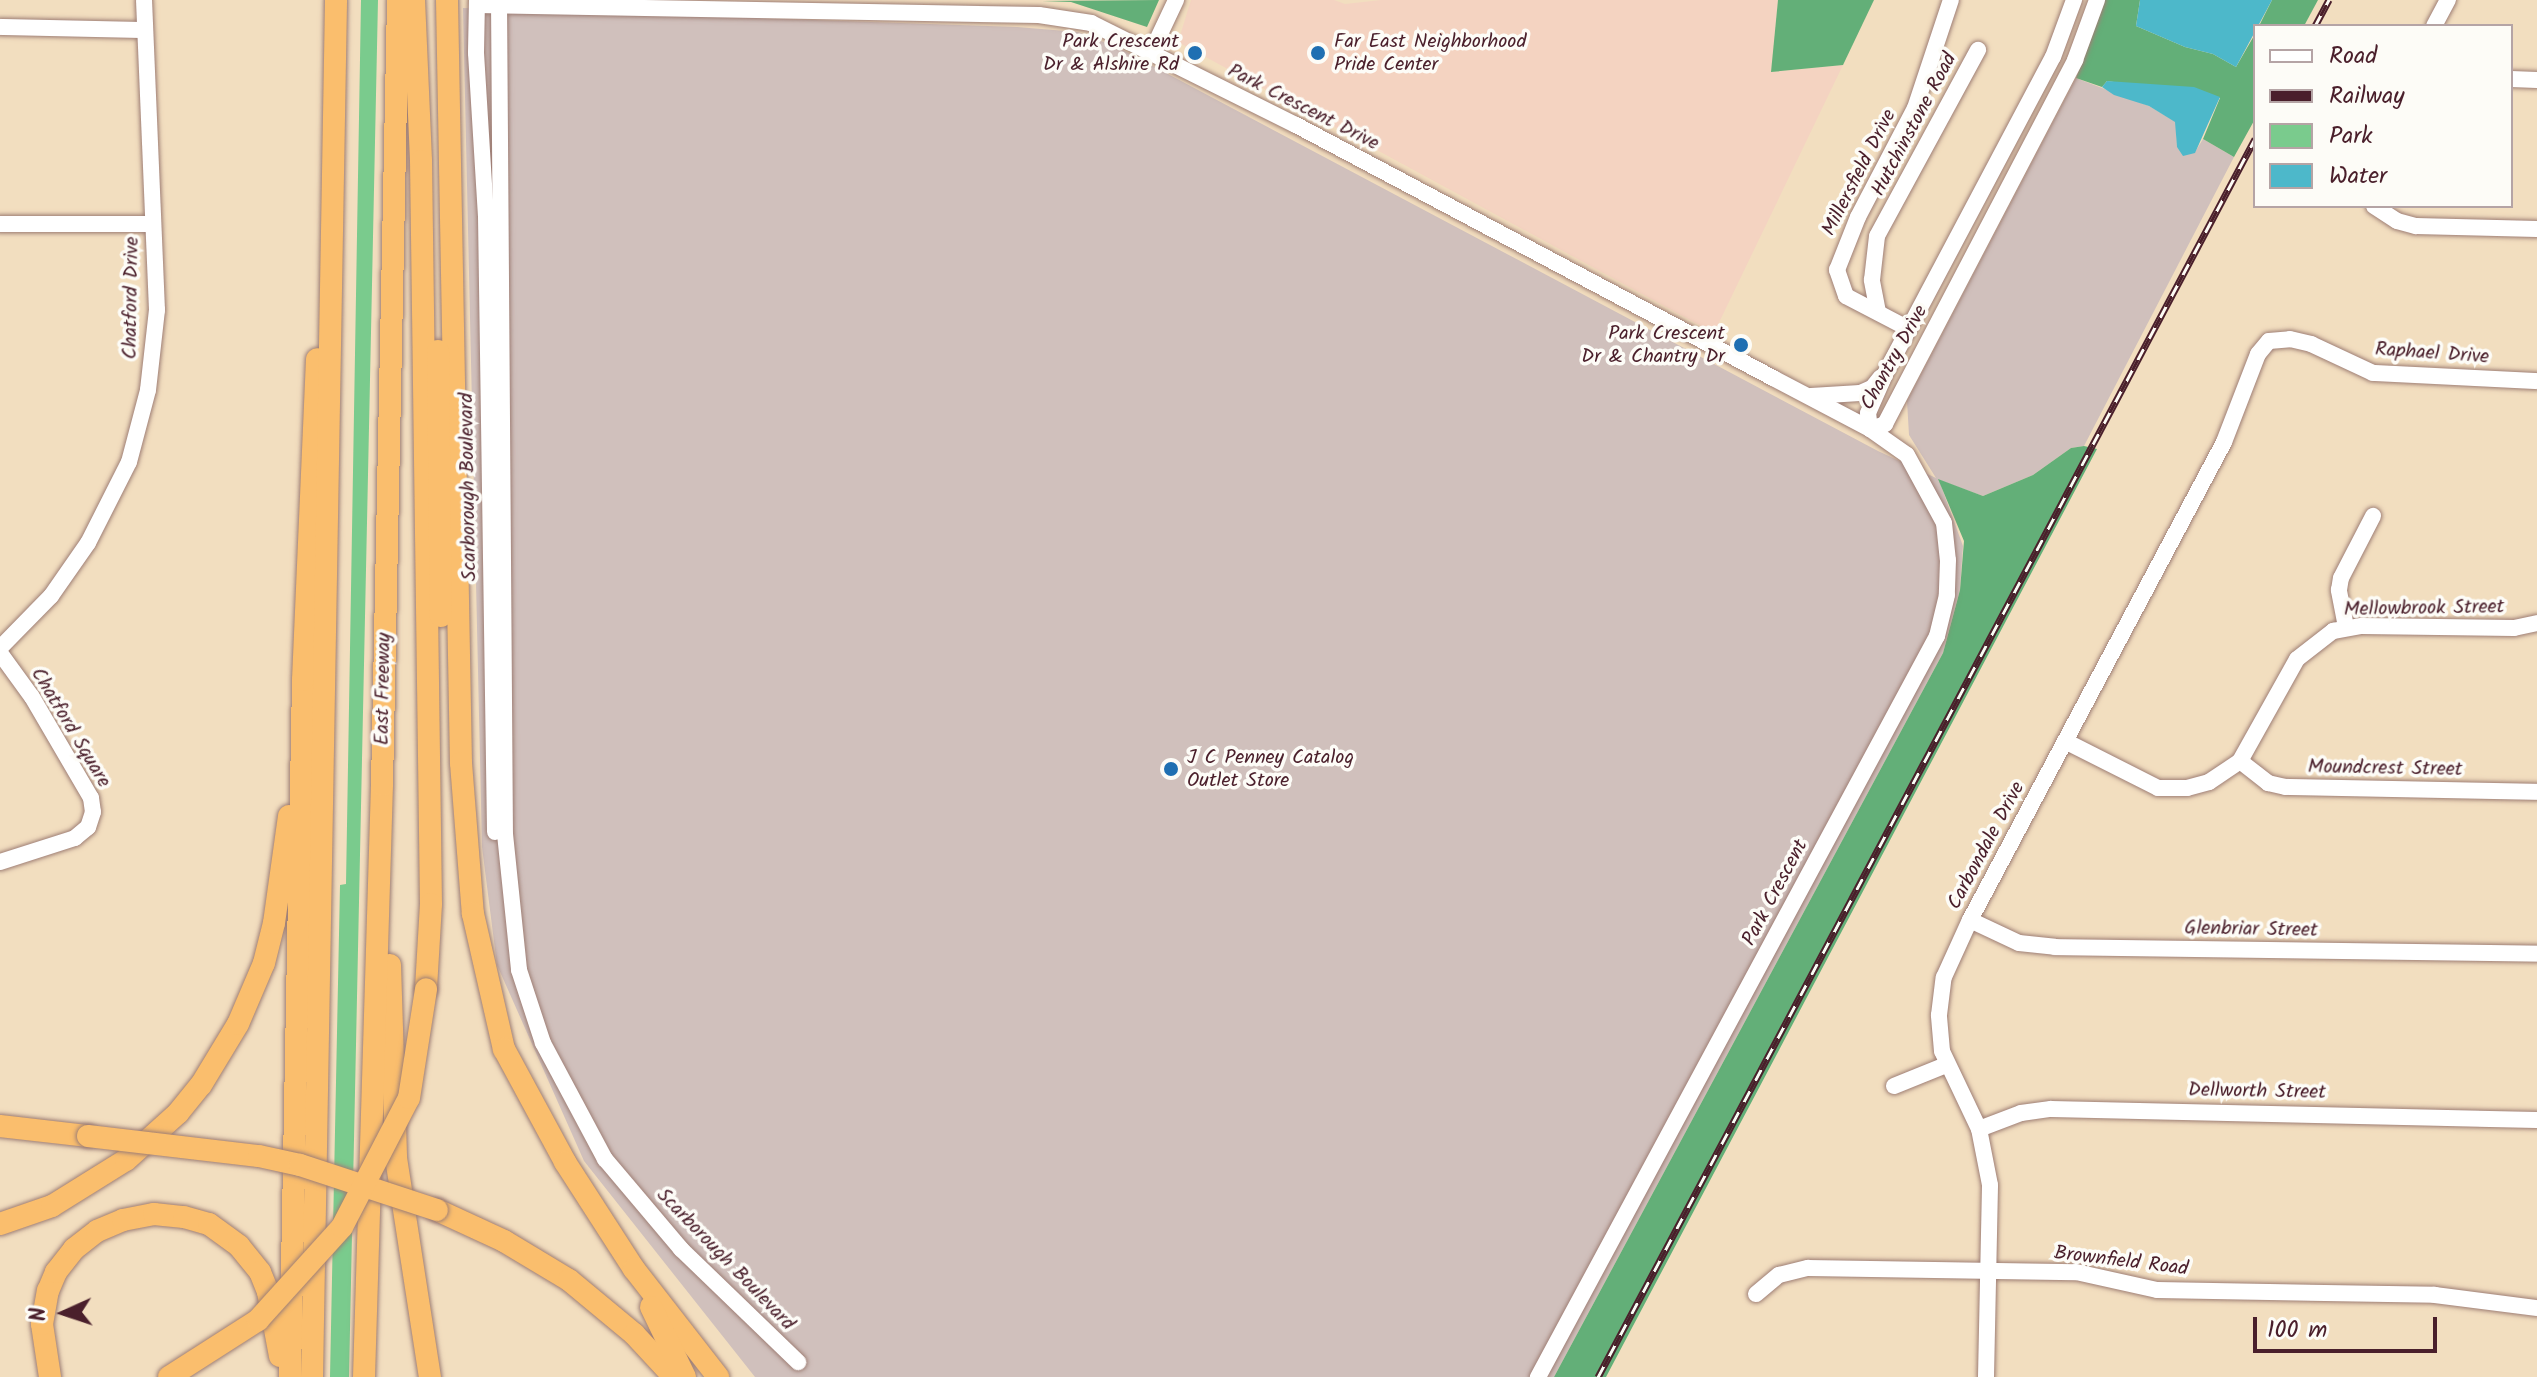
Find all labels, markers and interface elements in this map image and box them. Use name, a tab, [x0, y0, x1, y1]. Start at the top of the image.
legend	[2253, 24, 2513, 208]
place label: Park Crescent Dr & Alshire Rd	[1043, 30, 1179, 77]
place label: Far East Neighborhood Pride Center	[1334, 30, 1526, 77]
text: Road	[2329, 37, 2377, 76]
marker: Park Crescent Dr & Alshire Rd	[1186, 44, 1204, 62]
marker: Far East Neighborhood Pride Center	[1309, 44, 1327, 62]
street label: Hutchinstone Road	[1867, 49, 1963, 201]
street label: Park Crescent Drive	[1223, 60, 1383, 156]
text: Railway	[2329, 77, 2405, 116]
street label: Millersfield Drive	[1818, 106, 1902, 240]
text: Park	[2329, 117, 2373, 156]
text: Water	[2329, 157, 2387, 196]
street label: Chatford Drive	[119, 236, 145, 360]
street label: Chantry Drive	[1856, 301, 1934, 415]
place label: Park Crescent Dr & Chantry Dr	[1581, 322, 1725, 369]
marker: Park Crescent Dr & Chantry Dr	[1732, 336, 1750, 354]
street label: Raphael Drive	[2374, 338, 2490, 370]
street label: Scarborough Boulevard	[455, 393, 483, 581]
street label: Mellowbrook Street	[2344, 596, 2504, 622]
street label: East Freeway	[371, 632, 397, 746]
street label: Chatford Square	[25, 664, 115, 792]
place label: J C Penney Catalog Outlet Store	[1187, 746, 1354, 793]
street label: Moundcrest Street	[2307, 756, 2463, 782]
marker: J C Penney Catalog Outlet Store	[1162, 760, 1180, 778]
street label: Carbondale Drive	[1943, 778, 2031, 914]
street label: Park Crescent	[1738, 836, 1814, 950]
street label: Glenbriar Street	[2184, 917, 2318, 943]
street label: Dellworth Street	[2188, 1079, 2326, 1105]
street label: Scarborough Boulevard	[651, 1184, 799, 1336]
street label: Brownfield Road	[2052, 1242, 2190, 1282]
north arrow	[24, 1273, 104, 1353]
scale bar	[2257, 1301, 2441, 1351]
text: N	[22, 1306, 57, 1322]
text: 100 m	[2267, 1311, 2327, 1350]

